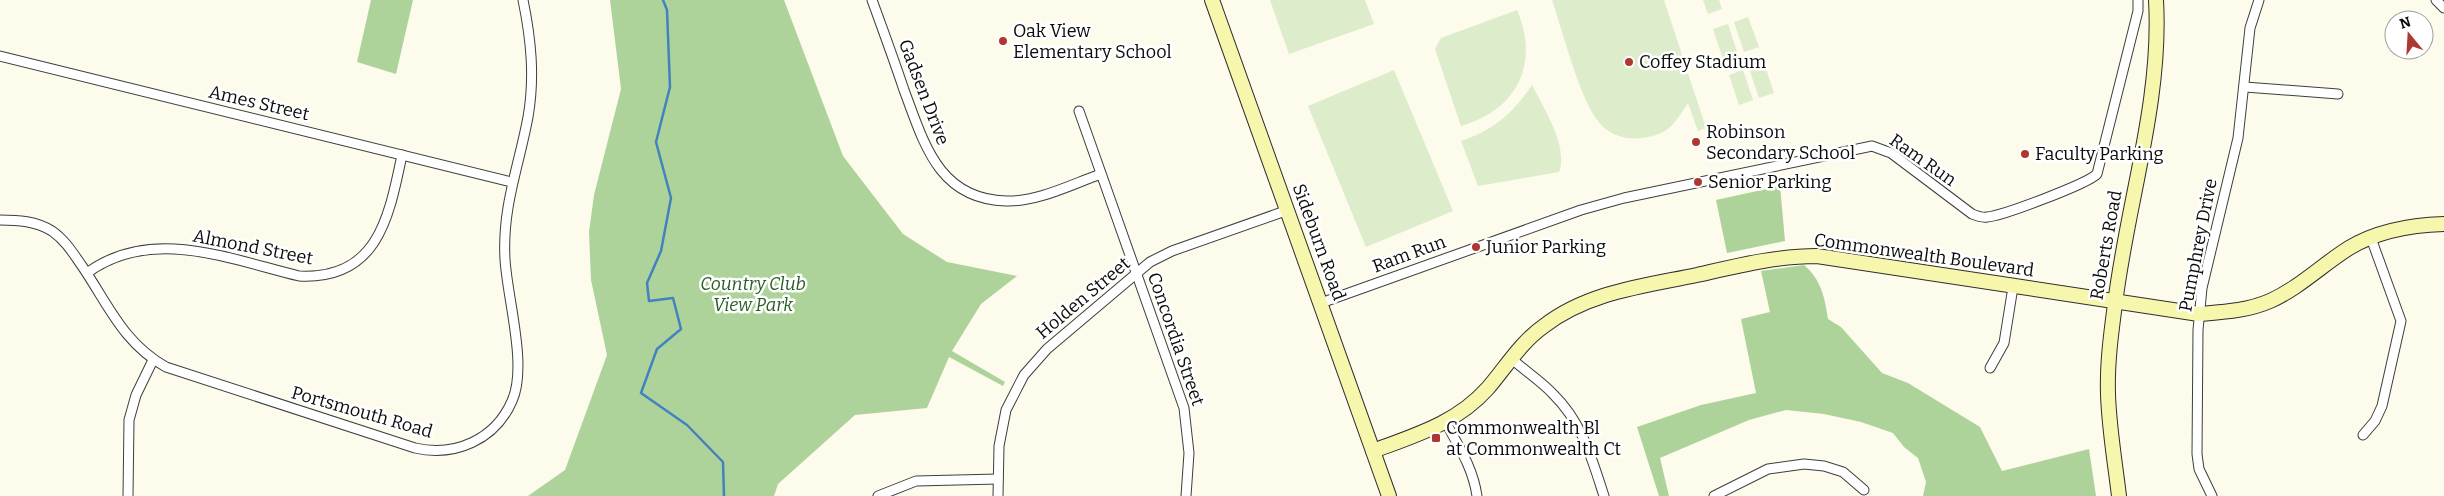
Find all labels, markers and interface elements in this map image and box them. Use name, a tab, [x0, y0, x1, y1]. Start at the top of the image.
north arrow	[2384, 10, 2434, 60]
text: N	[2397, 13, 2413, 33]
place label: Oak View Elementary School	[1013, 20, 1172, 63]
marker: Oak View Elementary School	[997, 35, 1009, 47]
street label: Gadsen Drive	[894, 36, 954, 148]
place label: Coffey Stadium	[1639, 51, 1766, 73]
marker: Coffey Stadium	[1623, 56, 1635, 68]
street label: Ames Street	[207, 81, 312, 125]
place label: Robinson Secondary School	[1706, 121, 1855, 164]
street label: Ram Run	[1885, 129, 1961, 191]
marker: Robinson Secondary School	[1690, 136, 1702, 148]
place label: Faculty Parking	[2035, 143, 2164, 165]
marker: Faculty Parking	[2019, 148, 2031, 160]
place label: Senior Parking	[1708, 171, 1832, 193]
marker: Senior Parking	[1692, 176, 1704, 188]
street label: Pumphrey Drive	[2174, 177, 2222, 313]
street label: Sideburn Road	[1288, 181, 1350, 304]
street label: Roberts Road	[2086, 188, 2127, 302]
street label: Almond Street	[191, 225, 315, 270]
street label: Commonwealth Boulevard	[1813, 229, 2036, 281]
street label: Ram Run	[1369, 230, 1449, 277]
place label: Junior Parking	[1485, 236, 1606, 258]
marker: Junior Parking	[1470, 241, 1482, 253]
street label: Holden Street	[1032, 252, 1135, 344]
street label: Concordia Street	[1143, 269, 1209, 409]
park label: Country Club View Park	[700, 273, 806, 316]
street label: Portsmouth Road	[289, 381, 435, 443]
place label: Commonwealth Bl at Commonwealth Ct	[1446, 417, 1622, 460]
marker: Commonwealth Bl at Commonwealth Ct	[1430, 432, 1442, 444]

